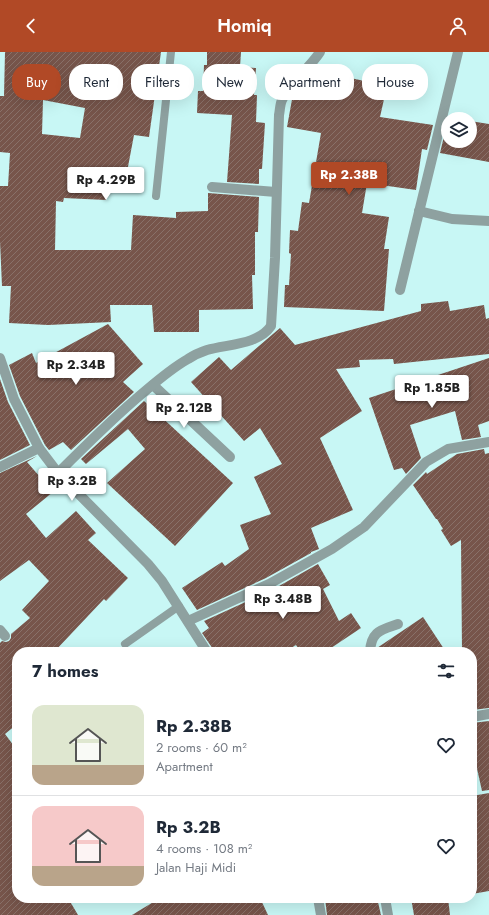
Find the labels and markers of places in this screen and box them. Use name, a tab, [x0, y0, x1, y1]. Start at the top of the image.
pin: Rp 2.38B	[308, 162, 390, 196]
pin: Rp 4.29B	[65, 167, 147, 201]
pin: Rp 2.34B	[35, 352, 117, 386]
pin: Rp 1.85B	[391, 375, 473, 409]
pin: Rp 2.12B	[143, 395, 225, 429]
pin: Rp 3.2B	[35, 468, 109, 502]
pin: Rp 3.48B	[242, 586, 324, 620]

